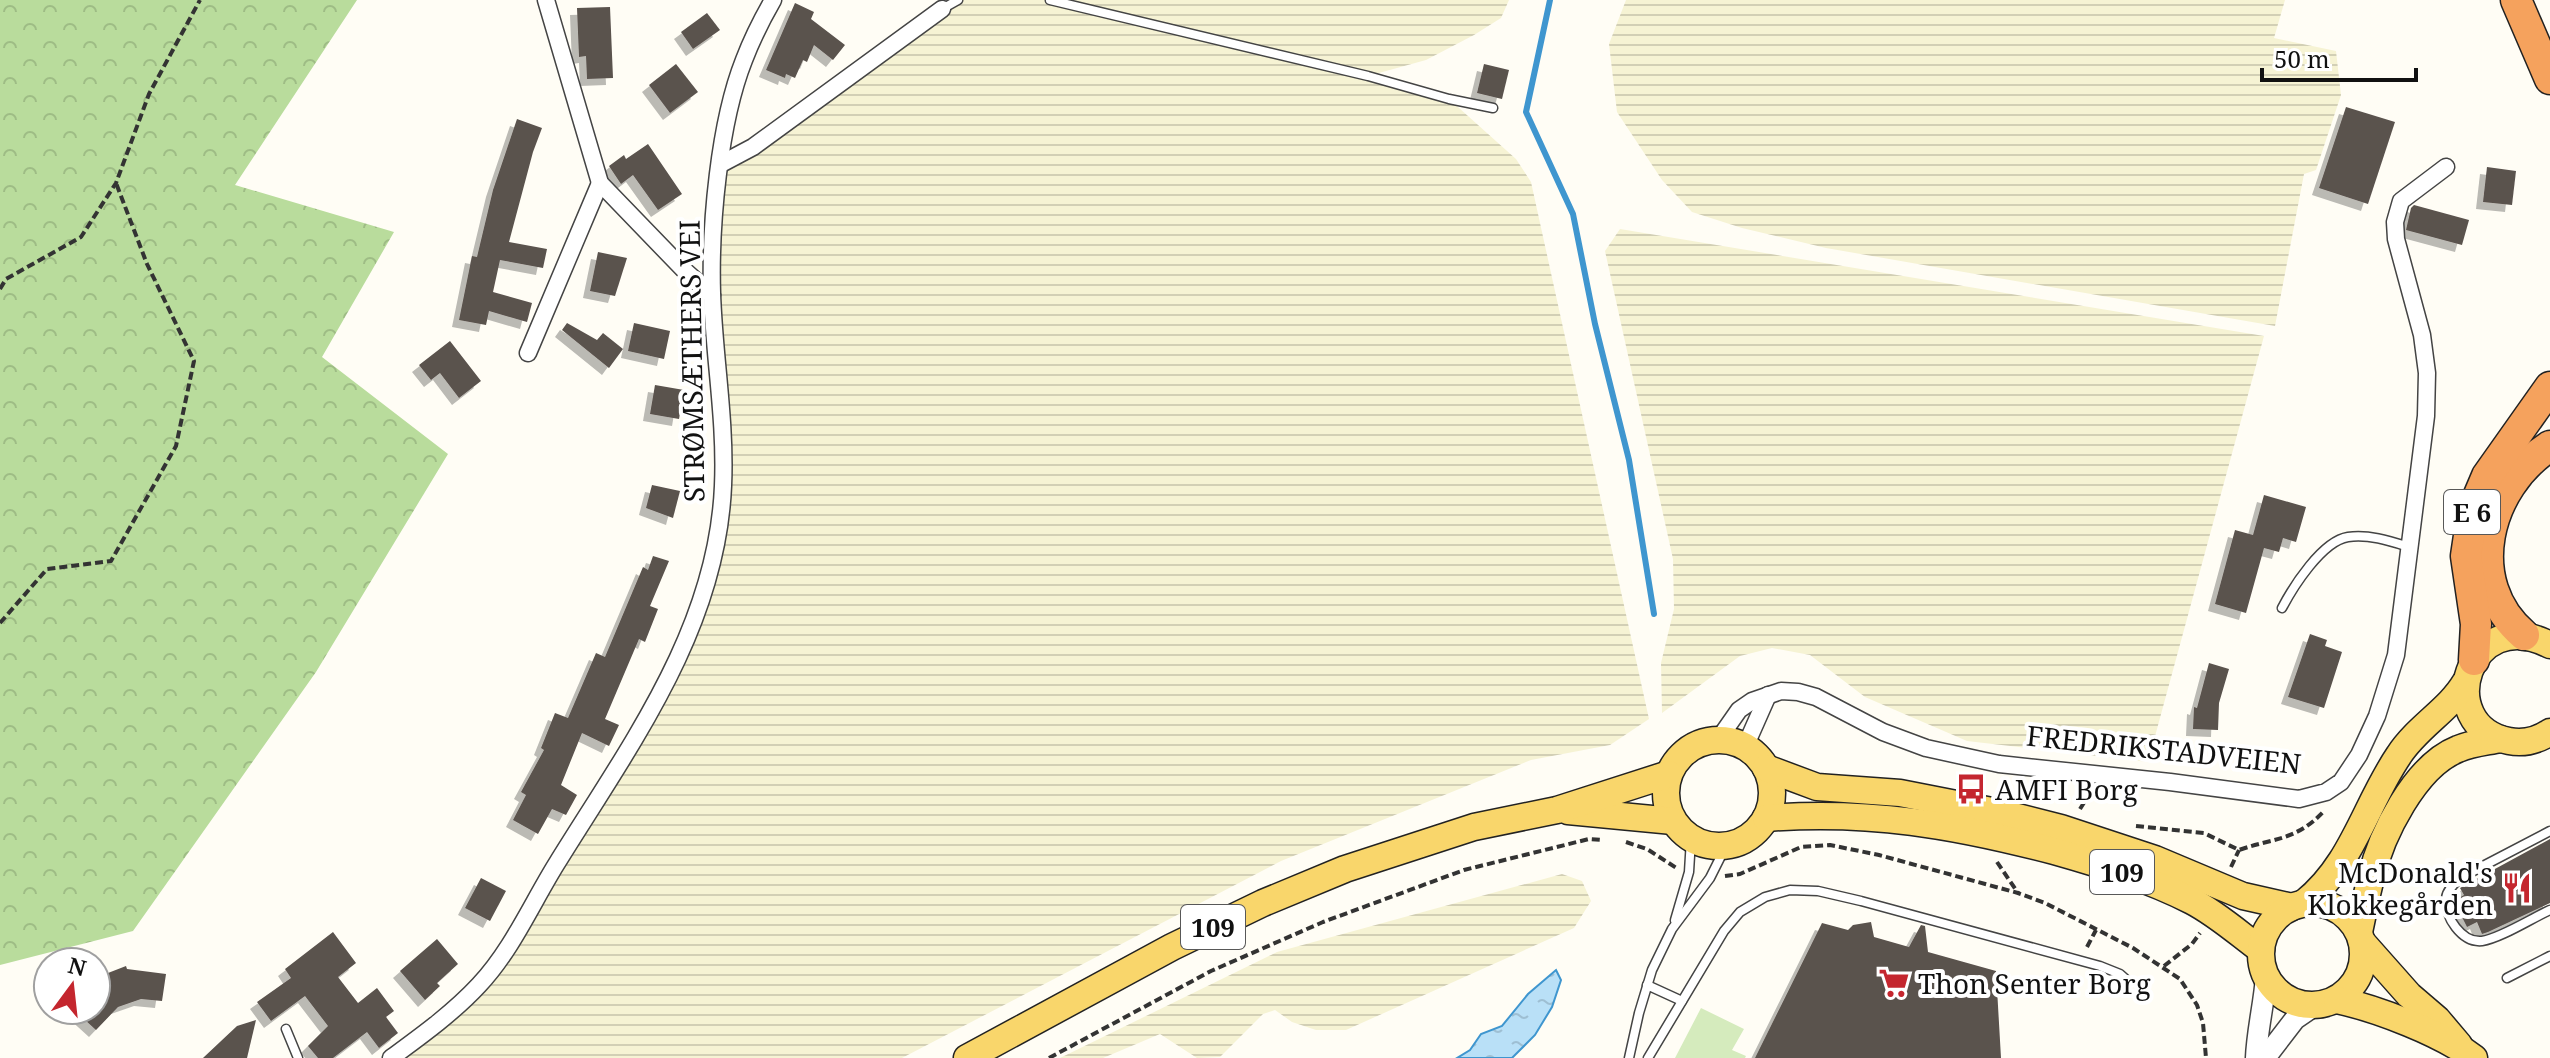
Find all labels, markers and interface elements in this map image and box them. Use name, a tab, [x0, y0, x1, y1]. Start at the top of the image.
scale bar	[2262, 32, 2416, 82]
text: 50 m	[2274, 42, 2330, 75]
street label: STRØMSÆTHERS VEI	[670, 220, 712, 502]
road number: E 6	[2444, 490, 2500, 534]
street label: FREDRIKSTADVEIEN	[2025, 716, 2303, 782]
place label: AMFI Borg	[1995, 770, 2138, 808]
bus stop icon: AMFI Borg	[1954, 772, 1988, 806]
road number: 109	[2090, 850, 2154, 894]
place label: McDonald's Klokkegården	[2307, 853, 2493, 923]
restaurant icon: McDonald's Klokkegården	[2500, 871, 2534, 905]
road number: 109	[1181, 905, 1245, 949]
north arrow	[32, 946, 112, 1026]
text: N	[65, 949, 90, 982]
place label: Thon Senter Borg	[1918, 964, 2151, 1002]
supermarket icon: Thon Senter Borg	[1877, 966, 1911, 1000]

